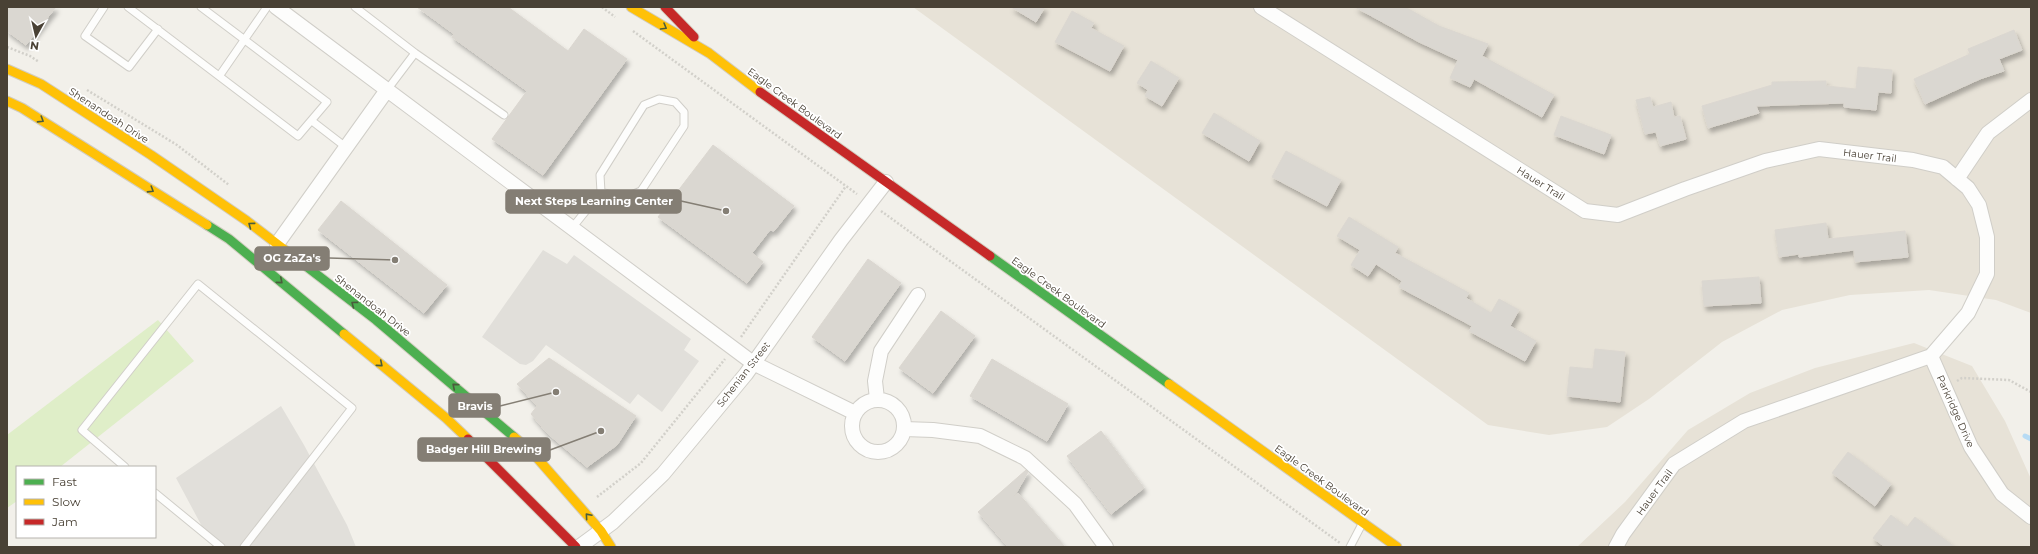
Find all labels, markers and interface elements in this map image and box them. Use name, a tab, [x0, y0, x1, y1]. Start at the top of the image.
north arrow	[16, 16, 56, 56]
one-way arrow	[660, 23, 667, 30]
text: N	[29, 38, 40, 53]
street label: Eagle Creek Boulevard	[745, 65, 844, 142]
street label: Shenandoah Drive	[66, 85, 151, 146]
one-way arrow	[37, 115, 44, 123]
street label: Hauer Trail	[1842, 146, 1897, 165]
street label: Hauer Trail	[1514, 164, 1567, 203]
one-way arrow	[147, 185, 154, 192]
callout: Next Steps Learning Center	[506, 190, 681, 213]
text: Next Steps Learning Center	[515, 194, 673, 208]
one-way arrow	[249, 223, 256, 230]
callout: OG ZaZa's	[255, 247, 329, 270]
text: OG ZaZa's	[263, 251, 321, 265]
street label: Eagle Creek Boulevard	[1009, 254, 1108, 331]
street label: Shenandoah Drive	[332, 272, 413, 339]
one-way arrow	[275, 276, 282, 283]
one-way arrow	[352, 302, 359, 309]
street label: Schenian Street	[714, 339, 773, 410]
one-way arrow	[375, 359, 382, 366]
street label: Parkridge Drive	[1934, 373, 1977, 449]
one-way arrow	[452, 384, 459, 391]
callout: Bravis	[449, 394, 500, 417]
text: Bravis	[457, 399, 493, 413]
callout: Badger Hill Brewing	[418, 438, 550, 461]
text: Badger Hill Brewing	[426, 442, 542, 456]
street label: Eagle Creek Boulevard	[1272, 442, 1371, 519]
legend	[16, 466, 156, 538]
street label: Hauer Trail	[1633, 467, 1676, 518]
text: Fast	[52, 474, 77, 489]
text: Slow	[52, 494, 81, 509]
one-way arrow	[585, 513, 592, 520]
text: Jam	[51, 514, 78, 529]

